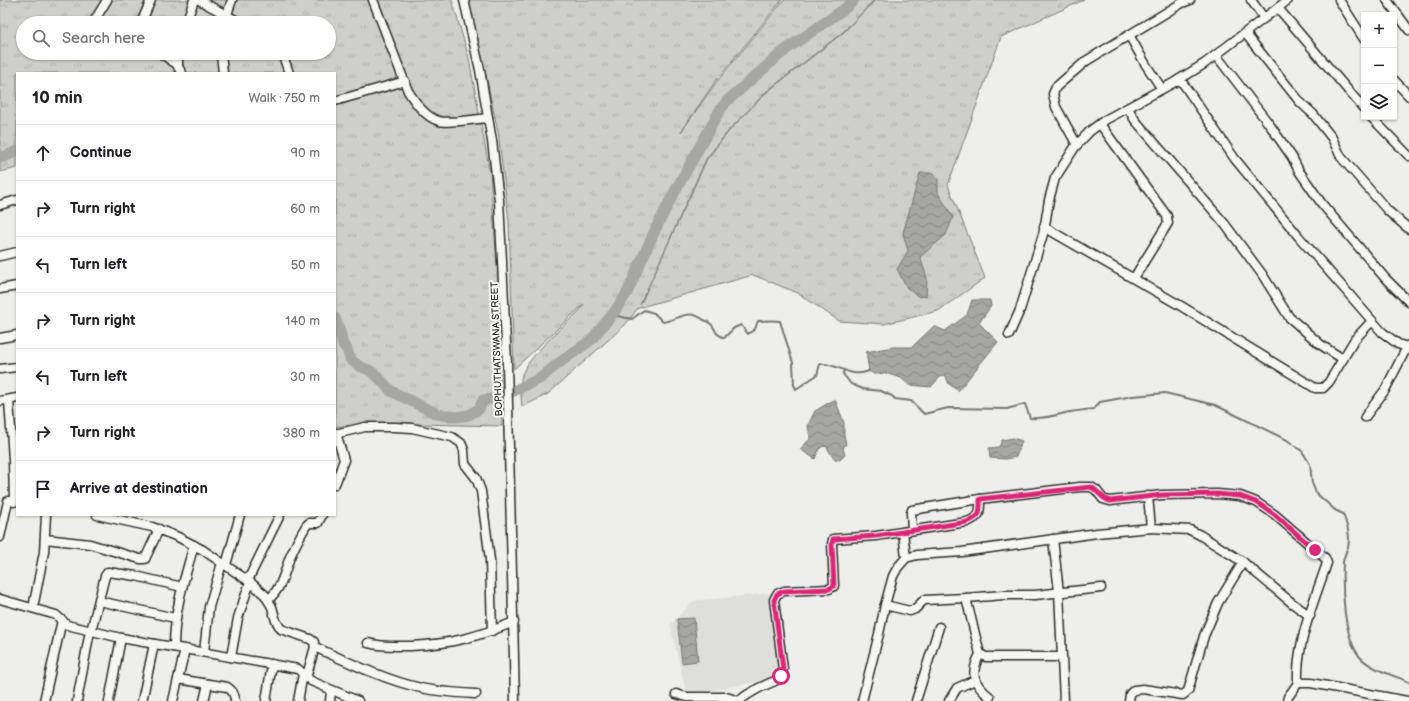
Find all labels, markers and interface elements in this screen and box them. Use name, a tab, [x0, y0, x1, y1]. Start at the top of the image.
map controls	[1361, 12, 1397, 120]
button: +	[1361, 12, 1397, 48]
search box	[16, 16, 336, 60]
icon: search	[30, 27, 52, 49]
text: Search here	[62, 29, 145, 48]
button: −	[1361, 48, 1397, 84]
button: layers	[1361, 84, 1397, 120]
text: 10 min	[32, 88, 83, 108]
text: Walk · 750 m	[248, 90, 320, 106]
icon: ahead	[32, 142, 54, 164]
text: Continue	[70, 143, 132, 162]
text: 90 m	[291, 145, 320, 161]
icon: right	[32, 198, 54, 220]
text: Turn right	[70, 199, 135, 218]
text: 60 m	[290, 201, 320, 217]
icon: left	[32, 254, 54, 276]
text: Turn left	[70, 255, 127, 274]
text: 50 m	[291, 257, 320, 273]
street label: BOPHUTHATSWANA STREET	[489, 281, 505, 416]
icon: right	[32, 310, 54, 332]
text: Turn right	[70, 311, 135, 330]
text: 140 m	[285, 313, 320, 329]
icon: left	[32, 366, 54, 388]
text: Turn left	[70, 367, 127, 386]
text: 30 m	[290, 369, 320, 385]
icon: right	[32, 422, 54, 444]
text: Turn right	[70, 423, 135, 442]
text: 380 m	[283, 425, 320, 441]
icon: arrive	[32, 478, 54, 500]
text: Arrive at destination	[70, 479, 208, 498]
route end	[1306, 541, 1324, 559]
route start	[772, 667, 790, 685]

